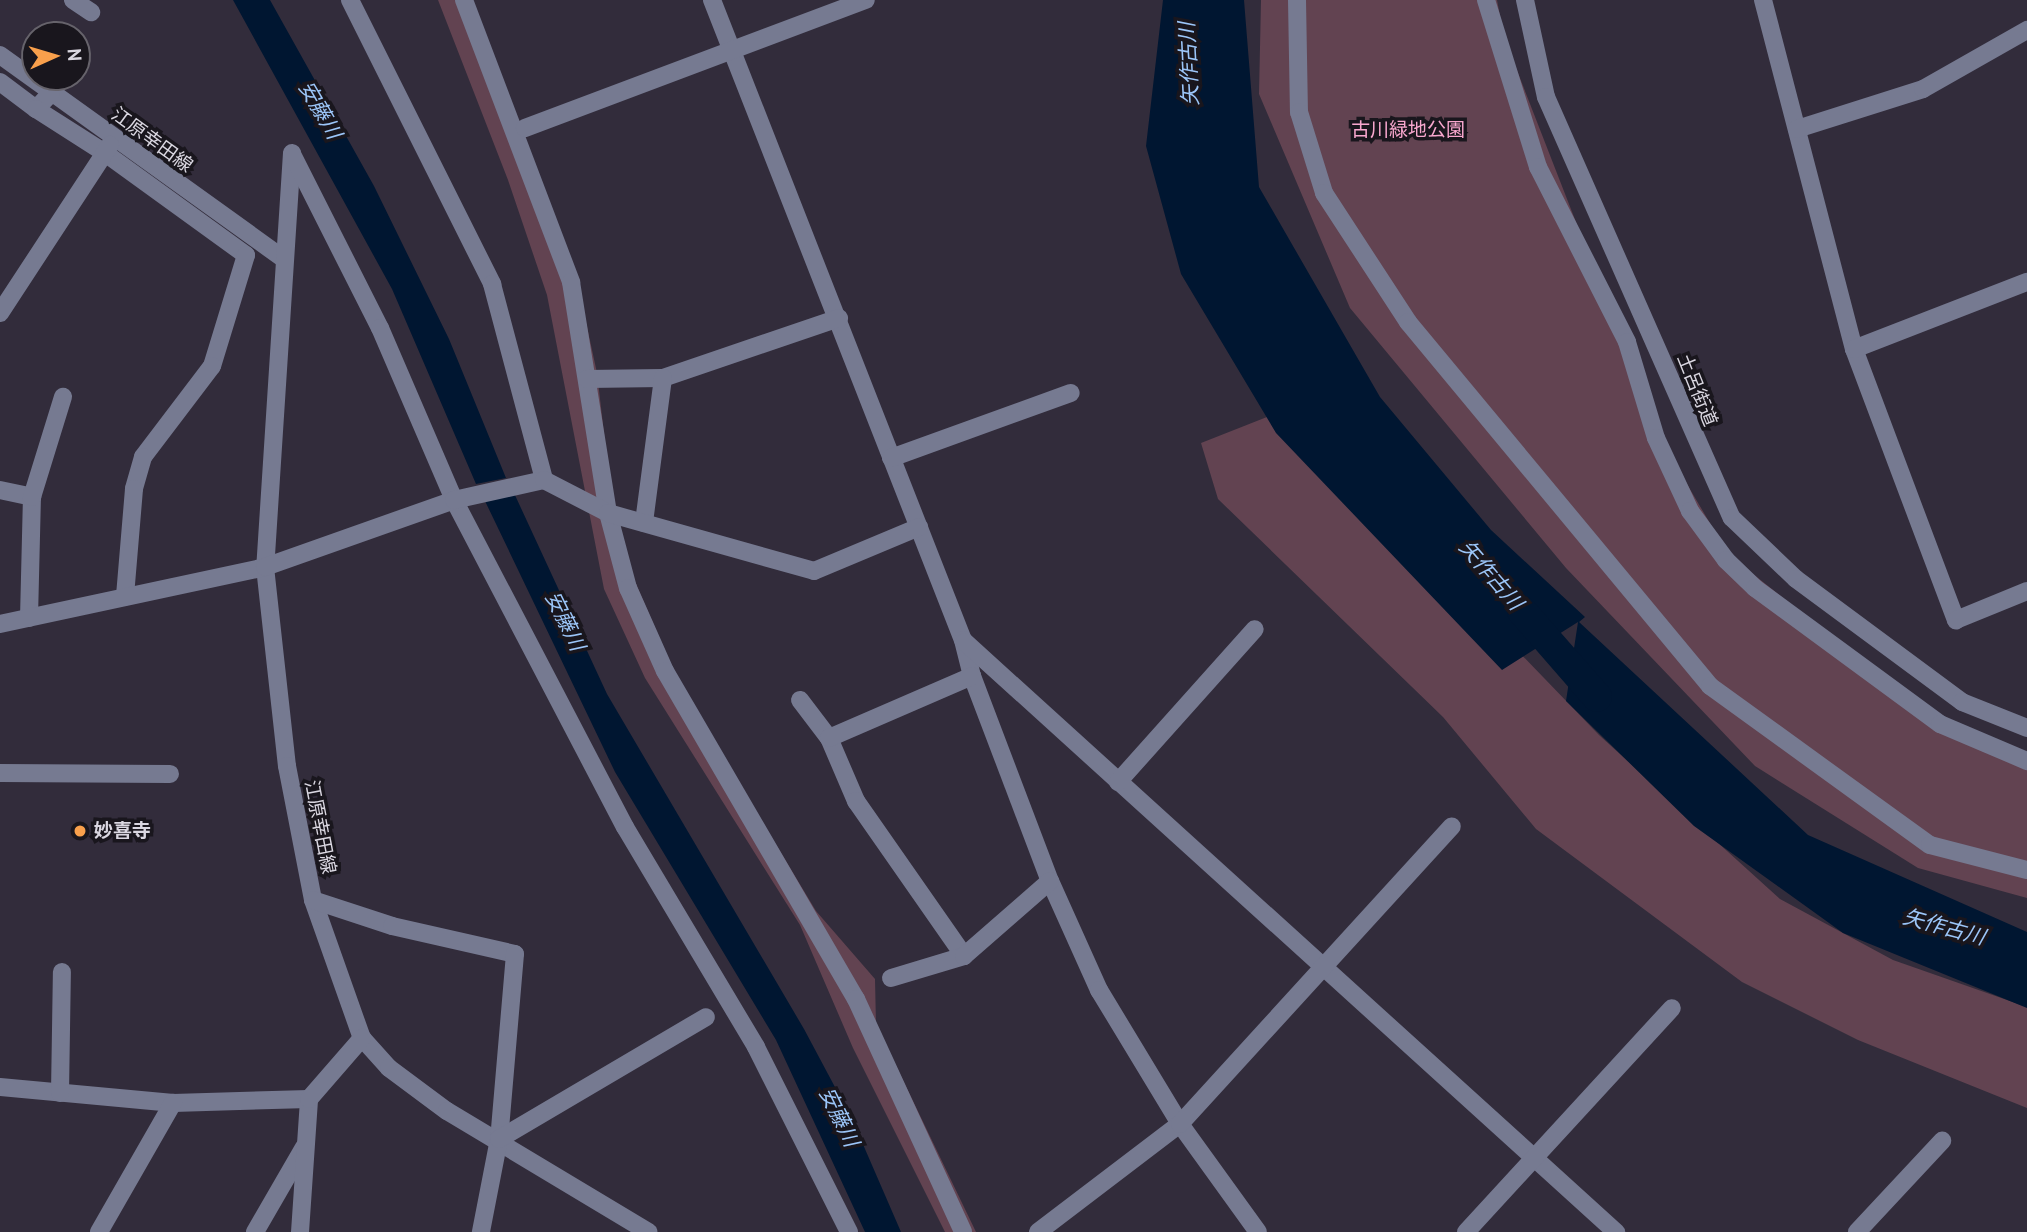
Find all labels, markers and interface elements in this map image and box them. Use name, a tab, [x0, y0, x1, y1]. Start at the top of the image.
north arrow	[21, 21, 91, 91]
water label: 矢作古川	[1174, 21, 1204, 107]
text: N	[63, 48, 87, 62]
water label: 安藤川	[293, 76, 347, 144]
street label: 江原幸田線	[107, 103, 197, 177]
park label: 古川緑地公園	[1351, 119, 1465, 141]
street label: 土呂街道	[1672, 350, 1722, 430]
water label: 矢作古川	[1454, 535, 1528, 615]
water label: 安藤川	[540, 587, 590, 655]
street label: 江原幸田線	[300, 778, 340, 876]
place label: 妙喜寺	[94, 820, 151, 842]
marker: 妙喜寺	[72, 823, 88, 839]
water label: 矢作古川	[1900, 904, 1988, 950]
water label: 安藤川	[814, 1083, 864, 1151]

